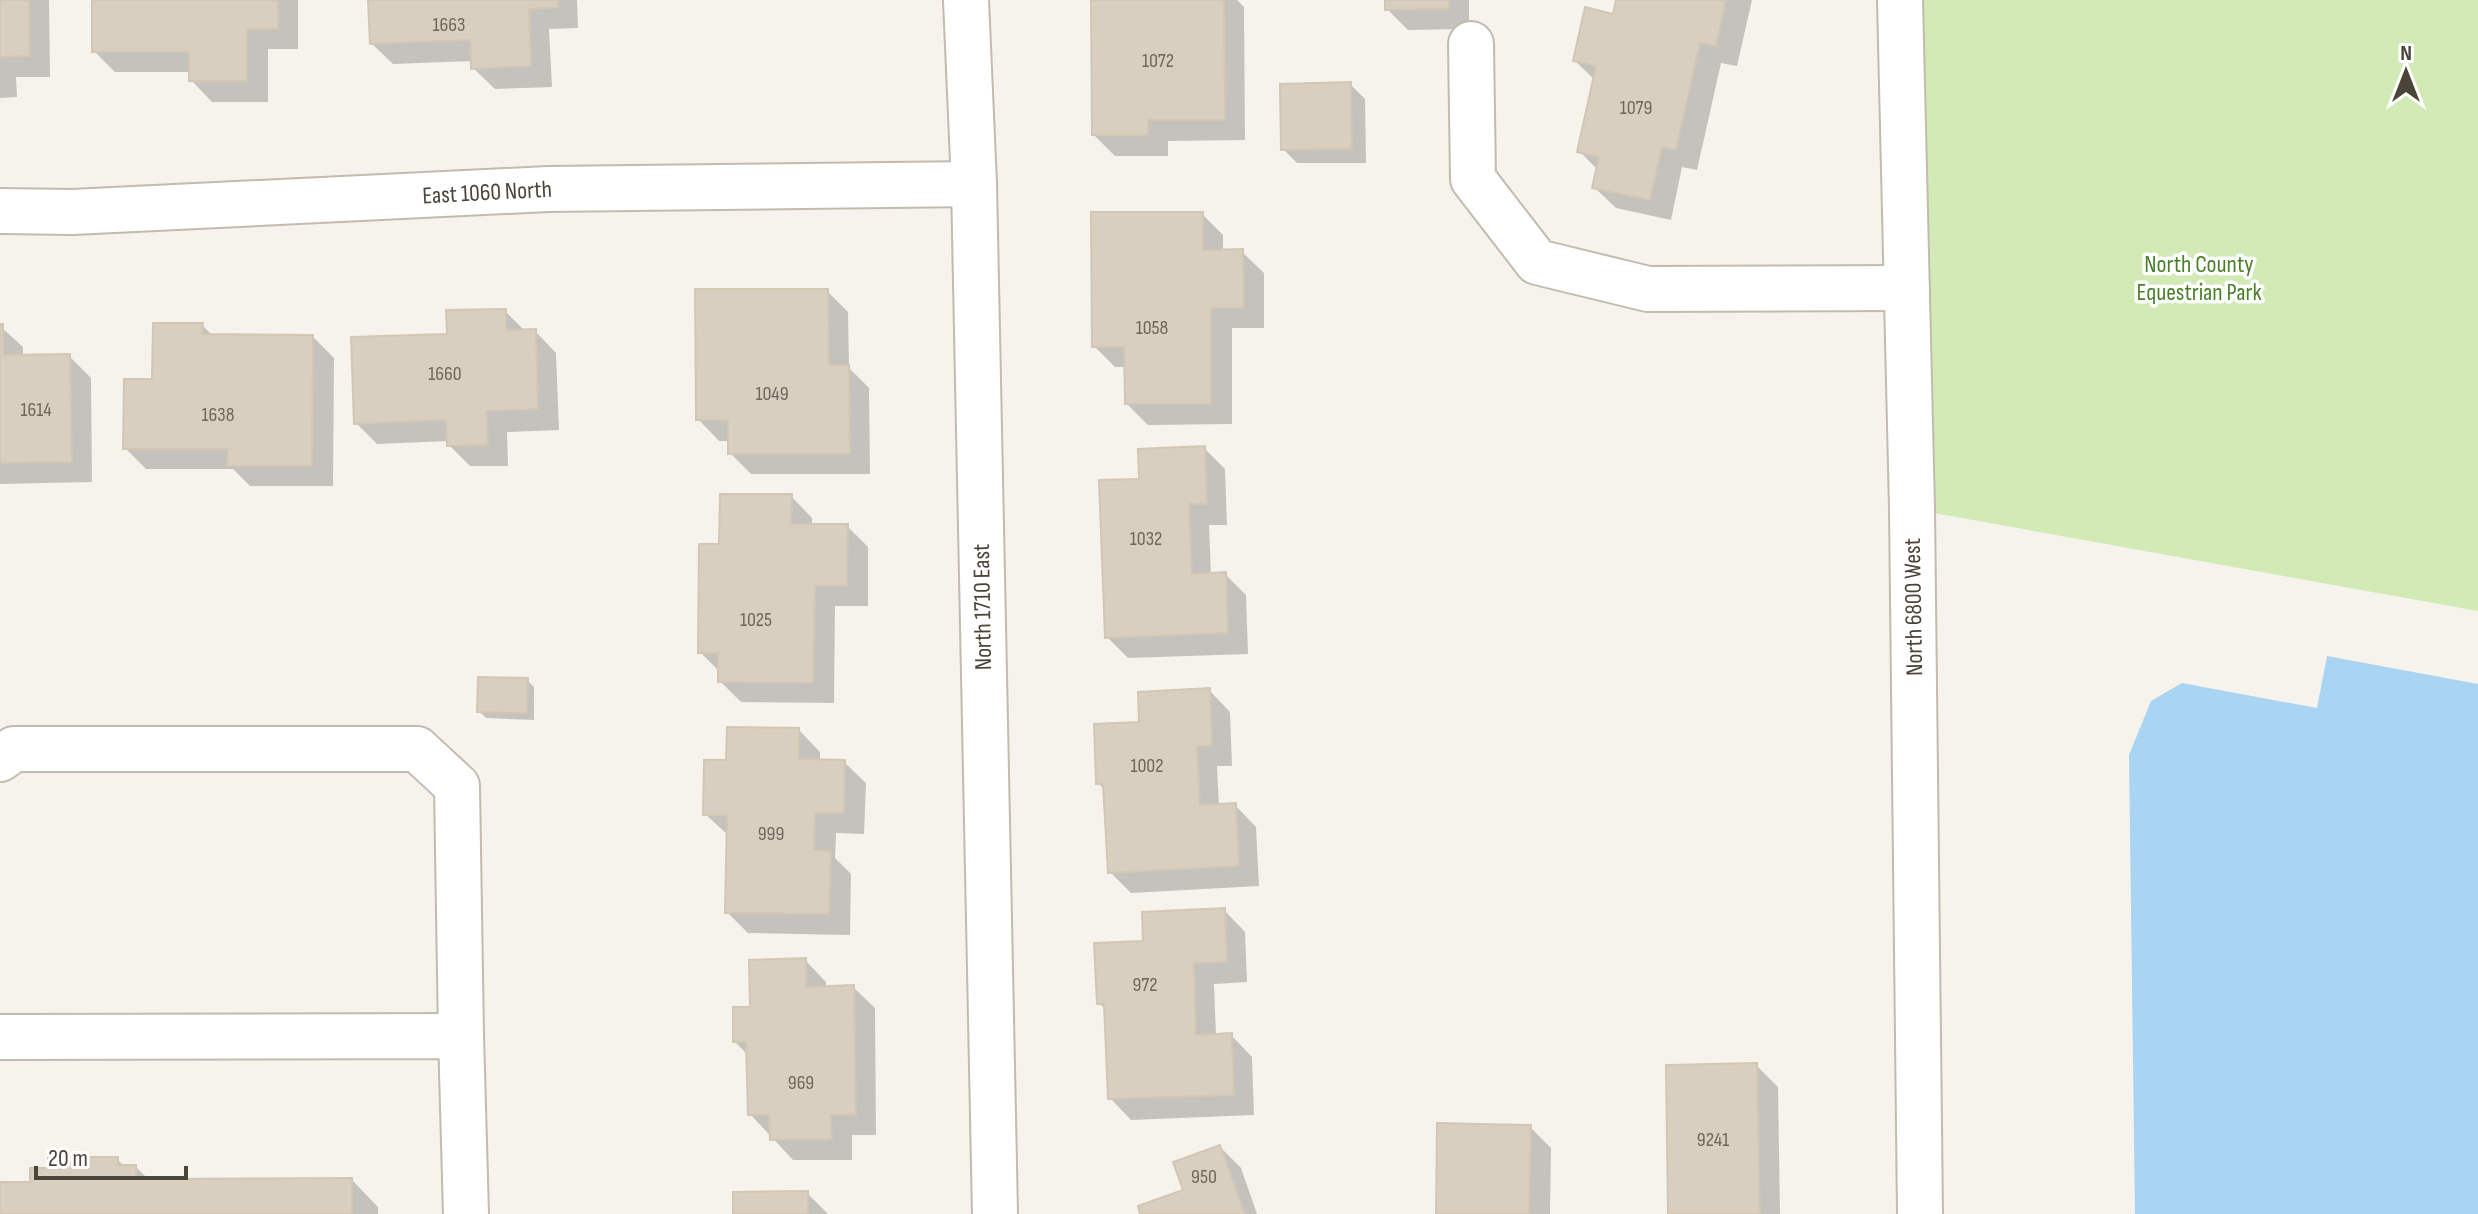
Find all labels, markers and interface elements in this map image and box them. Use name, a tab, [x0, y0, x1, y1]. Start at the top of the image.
house number: 1663	[433, 13, 465, 37]
north arrow	[2366, 32, 2446, 112]
text: N	[2400, 40, 2412, 67]
house number: 1072	[1142, 49, 1174, 73]
house number: 1079	[1620, 96, 1652, 120]
street label: East 1060 North	[422, 175, 553, 210]
park label: North County Equestrian Park	[2136, 250, 2262, 307]
house number: 1058	[1136, 316, 1168, 340]
house number: 1660	[428, 362, 462, 386]
house number: 1049	[755, 382, 789, 406]
house number: 1614	[20, 398, 52, 422]
house number: 1638	[202, 403, 234, 427]
house number: 1032	[1130, 527, 1162, 551]
street label: North 6800 West	[1898, 538, 1929, 676]
street label: North 1710 East	[967, 544, 998, 670]
house number: 1025	[740, 608, 772, 632]
house number: 1002	[1130, 754, 1164, 778]
house number: 999	[758, 822, 784, 846]
house number: 972	[1132, 973, 1158, 997]
house number: 969	[788, 1071, 814, 1095]
house number: 9241	[1697, 1128, 1729, 1152]
scale bar	[36, 1130, 186, 1180]
text: 20 m	[48, 1144, 88, 1173]
house number: 950	[1191, 1165, 1217, 1189]

